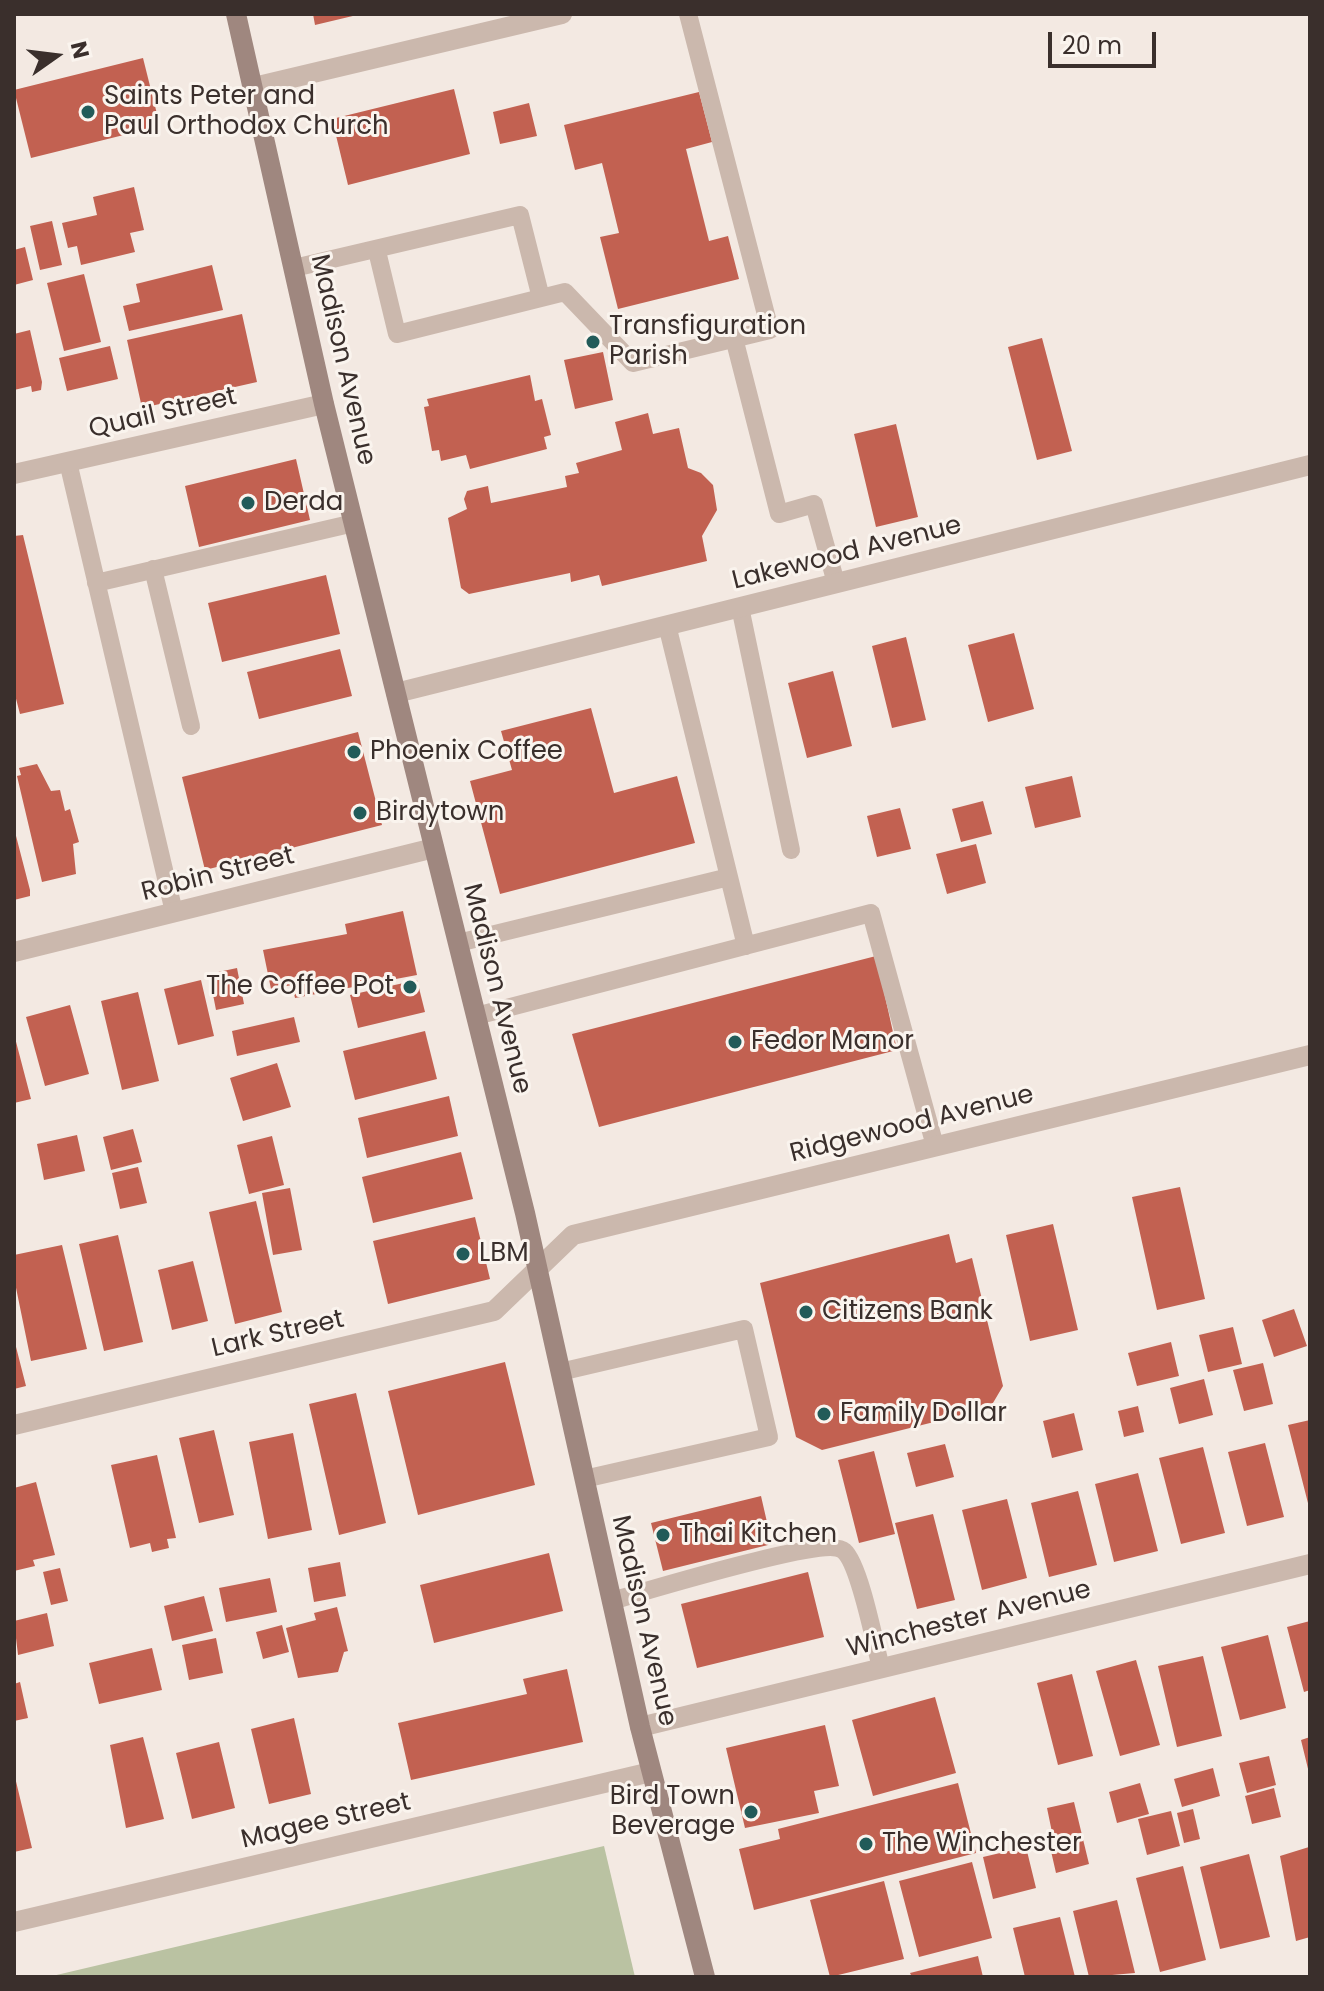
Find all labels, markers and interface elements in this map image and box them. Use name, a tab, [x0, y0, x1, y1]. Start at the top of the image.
north arrow	[16, 16, 96, 96]
scale bar	[1052, 16, 1160, 66]
text: 20 m	[1062, 29, 1122, 62]
text: N	[63, 38, 97, 62]
place label: Saints Peter and Paul Orthodox Church	[104, 81, 389, 142]
marker: Saints Peter and Paul Orthodox Church	[79, 103, 97, 121]
street label: Madison Avenue	[303, 252, 381, 468]
place label: Transfiguration Parish	[609, 311, 806, 372]
marker: Transfiguration Parish	[584, 333, 602, 351]
street label: Quail Street	[86, 382, 240, 446]
place label: Derda	[264, 487, 343, 519]
marker: Derda	[239, 494, 257, 512]
street label: Lakewood Avenue	[729, 510, 965, 598]
place label: Phoenix Coffee	[370, 736, 563, 768]
marker: Phoenix Coffee	[345, 743, 363, 761]
place label: Birdytown	[376, 797, 504, 829]
marker: Birdytown	[351, 804, 369, 822]
street label: Robin Street	[138, 841, 298, 909]
street label: Madison Avenue	[455, 881, 537, 1097]
place label: The Coffee Pot	[206, 971, 394, 1003]
marker: The Coffee Pot	[401, 978, 419, 996]
place label: Fedor Manor	[751, 1026, 914, 1058]
marker: Fedor Manor	[726, 1033, 744, 1051]
street label: Ridgewood Avenue	[787, 1080, 1037, 1170]
place label: LBM	[479, 1238, 529, 1270]
marker: LBM	[454, 1245, 472, 1263]
place label: Citizens Bank	[822, 1296, 993, 1328]
marker: Citizens Bank	[797, 1303, 815, 1321]
street label: Lark Street	[209, 1305, 347, 1365]
place label: Family Dollar	[840, 1398, 1007, 1430]
marker: Family Dollar	[815, 1405, 833, 1423]
street label: Madison Avenue	[604, 1513, 682, 1729]
place label: Thai Kitchen	[679, 1519, 837, 1551]
marker: Thai Kitchen	[654, 1526, 672, 1544]
street label: Winchester Avenue	[844, 1575, 1094, 1665]
place label: Bird Town Beverage	[610, 1781, 735, 1842]
street label: Magee Street	[238, 1787, 414, 1857]
marker: Bird Town Beverage	[742, 1803, 760, 1821]
place label: The Winchester	[882, 1828, 1082, 1860]
marker: The Winchester	[857, 1835, 875, 1853]

